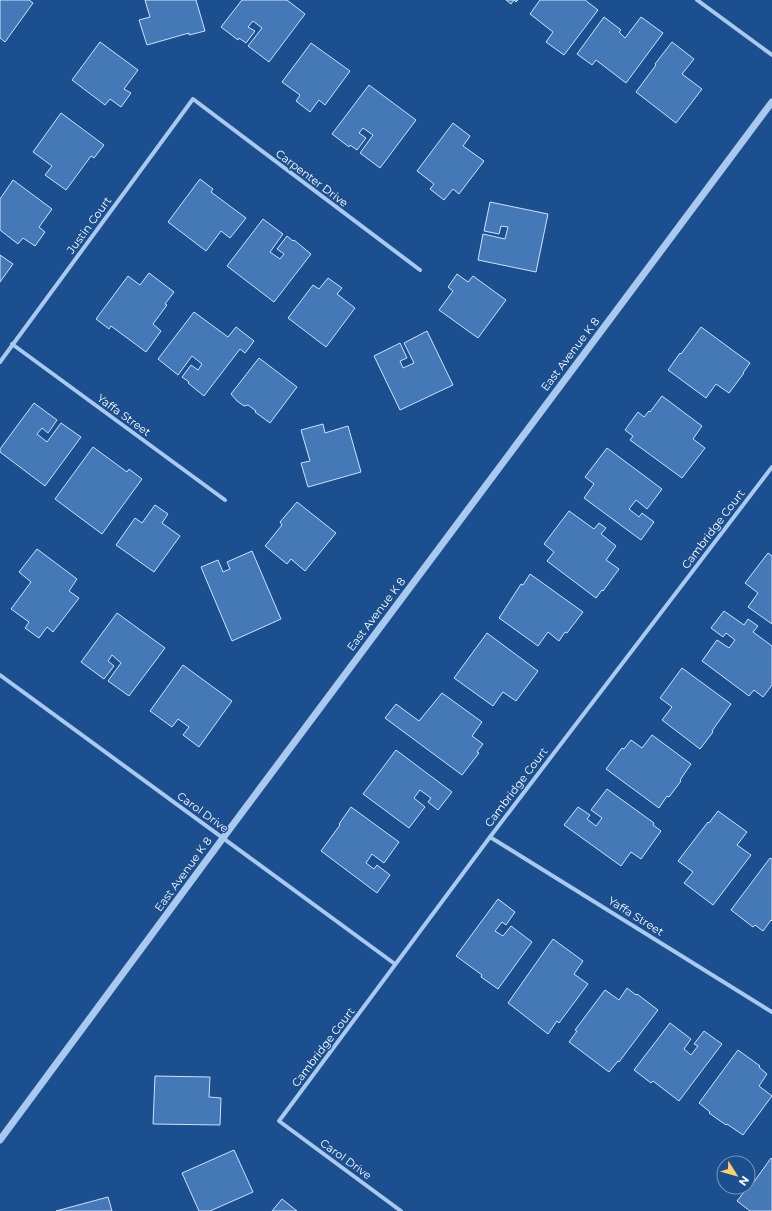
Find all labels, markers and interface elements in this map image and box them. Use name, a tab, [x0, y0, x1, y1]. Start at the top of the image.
street label: Carpenter Drive	[273, 146, 351, 210]
street label: Justin Court	[63, 193, 115, 257]
street label: East Avenue K 8	[538, 314, 602, 394]
street label: Yaffa Street	[94, 391, 154, 439]
street label: Cambridge Court	[679, 486, 748, 572]
street label: East Avenue K 8	[344, 574, 408, 654]
street label: Cambridge Court	[482, 744, 551, 830]
street label: Carol Drive	[175, 789, 232, 836]
street label: East Avenue K 8	[151, 834, 215, 914]
street label: Yaffa Street	[606, 893, 667, 939]
street label: Cambridge Court	[289, 1004, 358, 1090]
street label: Carol Drive	[318, 1136, 375, 1183]
north arrow	[716, 1155, 756, 1195]
text: N	[736, 1173, 752, 1189]

